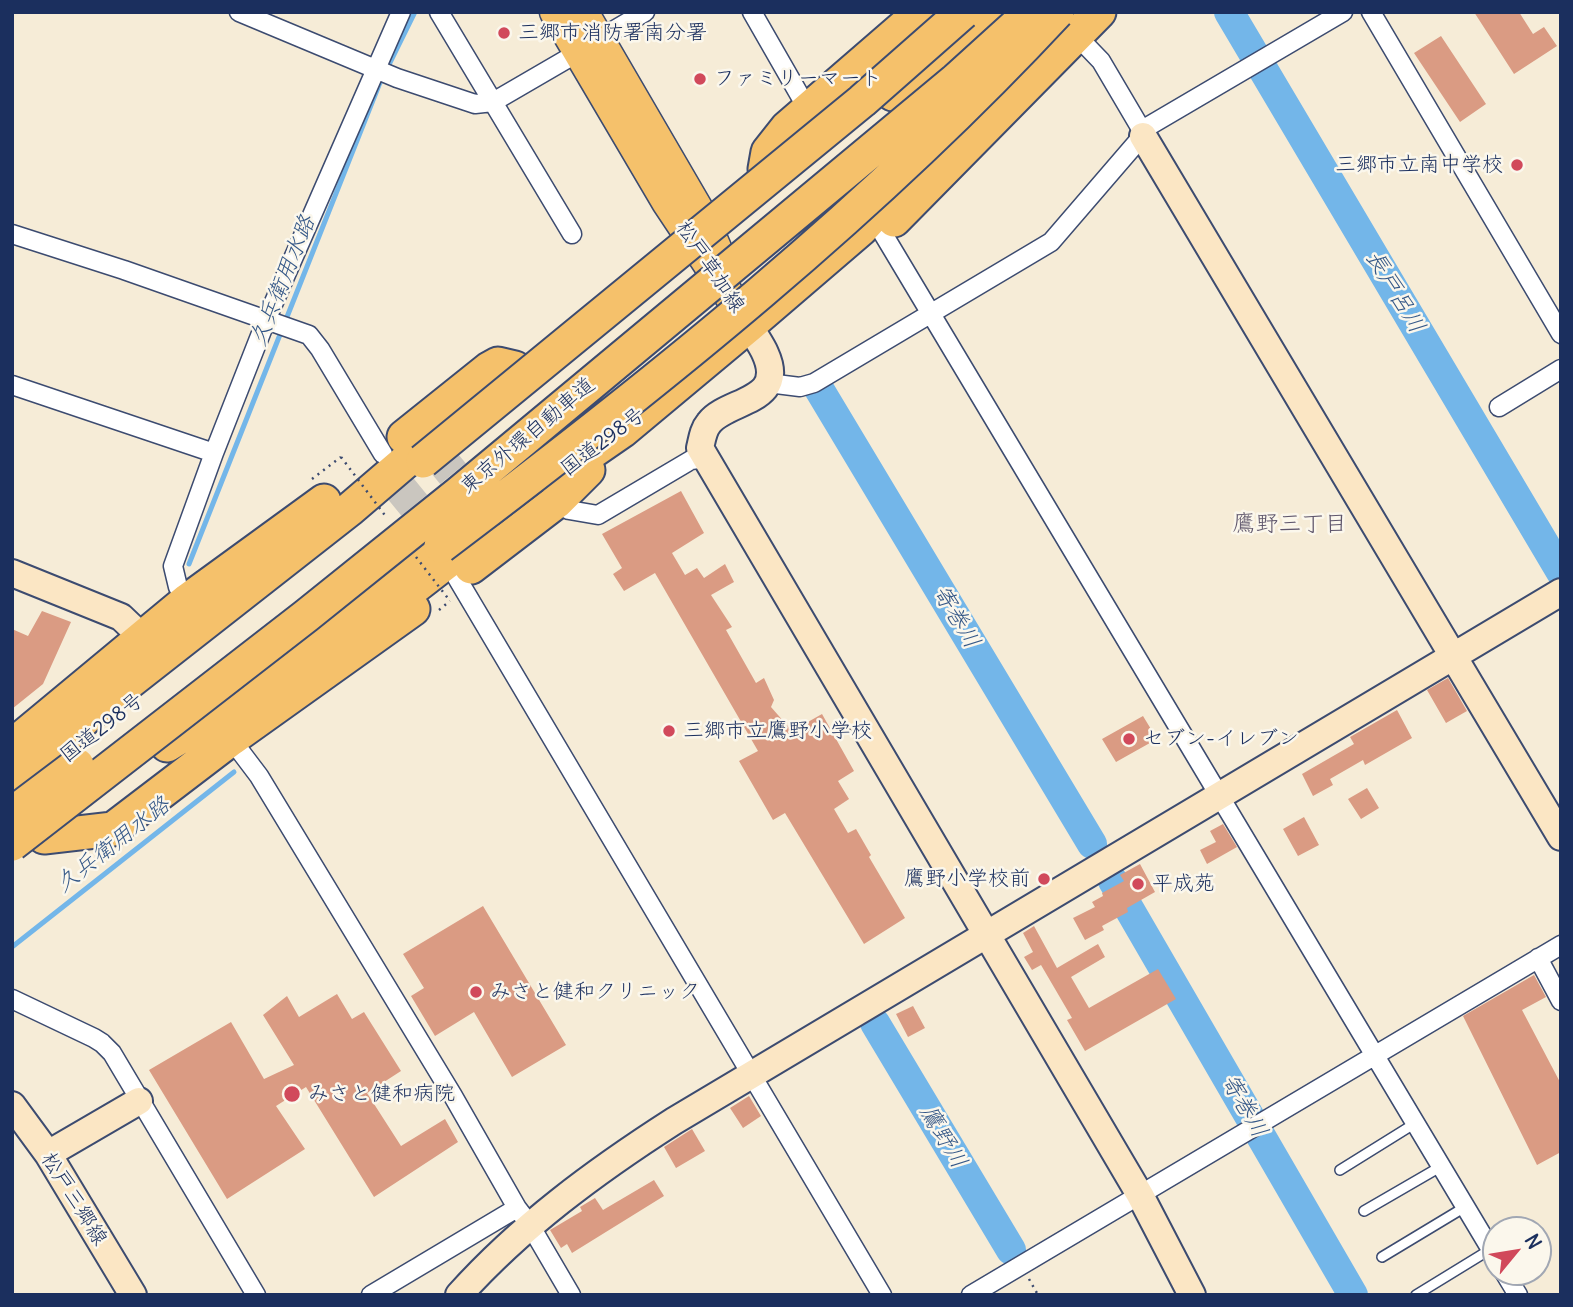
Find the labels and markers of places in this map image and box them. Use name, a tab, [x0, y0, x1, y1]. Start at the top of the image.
place label: 三郷市消防署南分署	[518, 20, 707, 46]
marker: 三郷市消防署南分署	[496, 25, 512, 41]
place label: ファミリーマート	[714, 66, 882, 92]
marker: ファミリーマート	[692, 71, 708, 87]
place label: 三郷市立南中学校	[1335, 152, 1503, 178]
marker: 三郷市立南中学校	[1509, 157, 1525, 173]
place label: 三郷市立鷹野小学校	[683, 718, 872, 744]
marker: 三郷市立鷹野小学校	[661, 723, 677, 739]
place label: セブン-イレブン	[1143, 726, 1299, 752]
marker: セブン-イレブン	[1121, 731, 1137, 747]
place label: 鷹野小学校前	[904, 866, 1030, 892]
marker: 鷹野小学校前	[1036, 871, 1052, 887]
place label: 平成苑	[1152, 871, 1215, 897]
marker: 平成苑	[1130, 876, 1146, 892]
place label: みさと健和クリニック	[490, 979, 700, 1005]
marker: みさと健和クリニック	[468, 984, 484, 1000]
place label: みさと健和病院	[308, 1081, 455, 1107]
marker: みさと健和病院	[282, 1084, 302, 1104]

